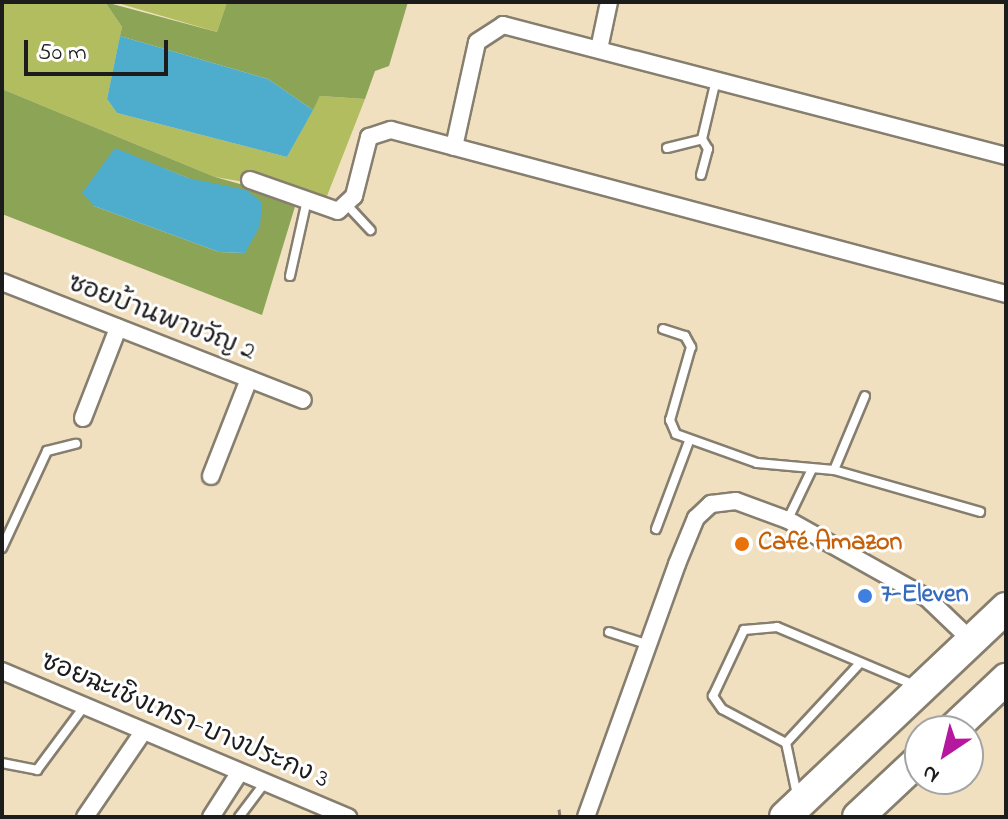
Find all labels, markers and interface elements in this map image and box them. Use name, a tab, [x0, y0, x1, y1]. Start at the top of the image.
scale bar	[28, 24, 172, 74]
text: 50 m	[38, 36, 87, 71]
street label: ซอยบ้านพาขวัญ 2	[63, 269, 259, 369]
place label: Café Amazon	[758, 528, 902, 560]
marker: Café Amazon	[733, 535, 751, 553]
place label: 7-Eleven	[881, 580, 969, 612]
marker: 7-Eleven	[856, 587, 874, 605]
street label: ซอยฉะเชิงเทรา-บางประกง 3	[35, 647, 333, 797]
north arrow	[904, 715, 984, 795]
text: N	[916, 756, 947, 790]

